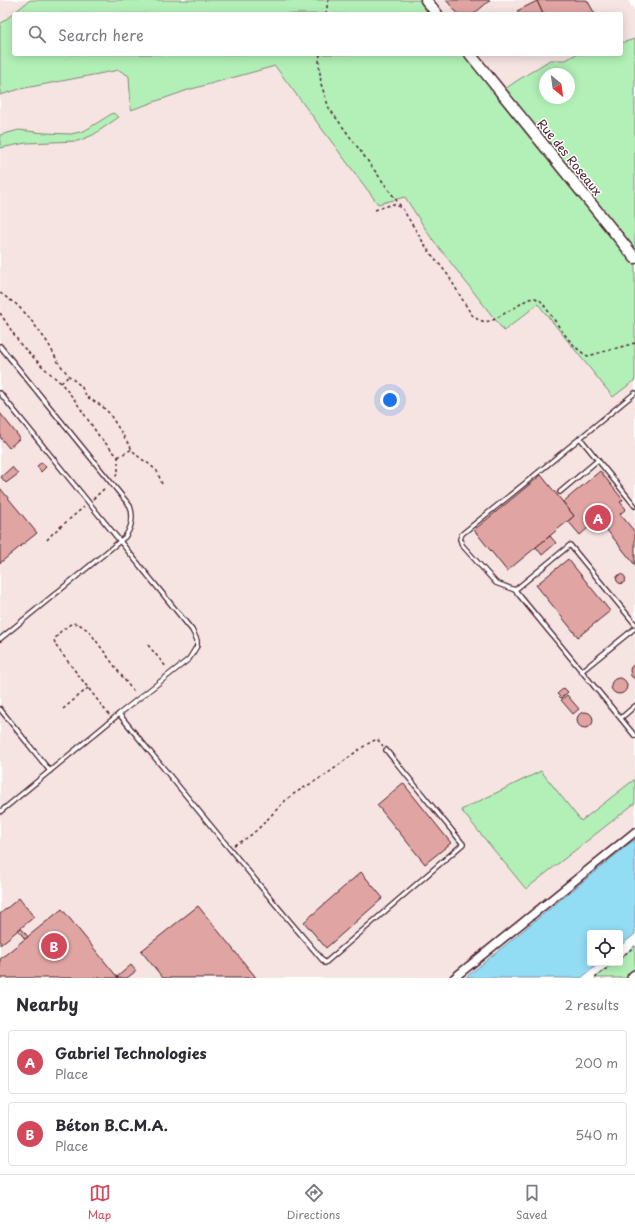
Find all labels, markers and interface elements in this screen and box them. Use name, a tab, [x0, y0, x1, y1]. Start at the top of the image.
search box	[12, 12, 623, 56]
icon: search	[26, 23, 48, 45]
text: Search here	[58, 23, 144, 46]
north arrow	[539, 68, 575, 104]
street label: Rue des Roseaux	[533, 115, 607, 199]
your location	[380, 390, 400, 410]
pin: A	[585, 503, 611, 533]
map controls	[587, 930, 623, 966]
button: locate	[587, 930, 623, 966]
pin: B	[41, 931, 67, 961]
text: Nearby	[16, 991, 78, 1017]
text: 2 results	[565, 995, 619, 1014]
text: Gabriel Technologies	[55, 1041, 207, 1064]
text: A	[25, 1053, 35, 1072]
text: 200 m	[575, 1053, 618, 1072]
text: Place	[55, 1064, 88, 1083]
text: Béton B.C.M.A.	[55, 1113, 168, 1136]
text: B	[26, 1125, 34, 1144]
text: 540 m	[575, 1125, 618, 1144]
text: Place	[55, 1136, 88, 1155]
tab: Map	[88, 1182, 111, 1223]
tab: Directions	[287, 1182, 340, 1223]
tab: Saved	[516, 1182, 547, 1223]

